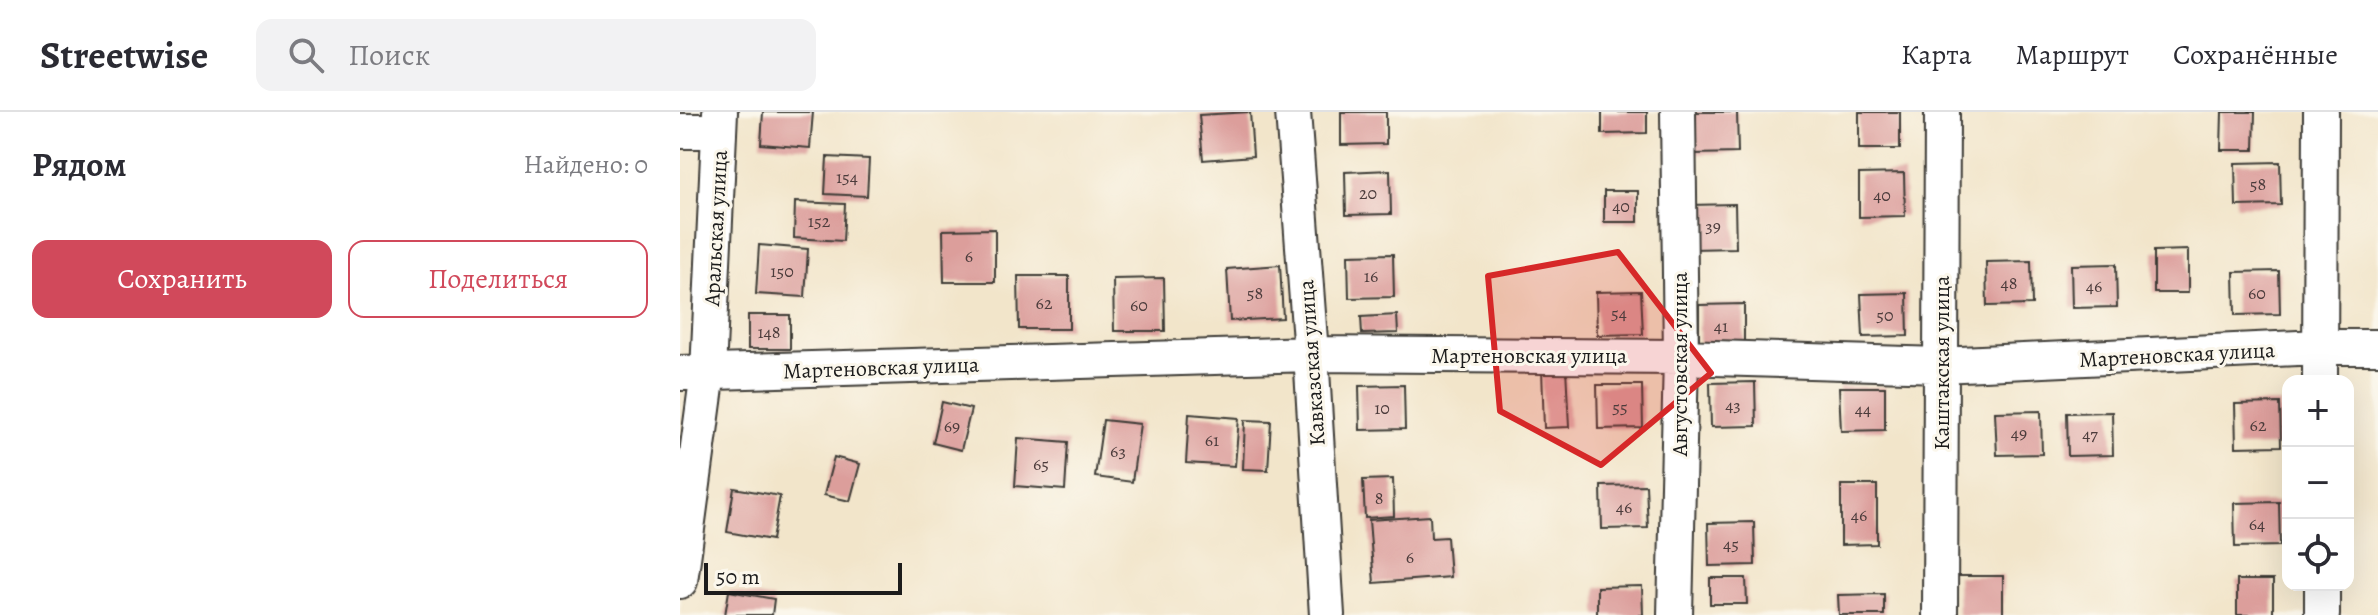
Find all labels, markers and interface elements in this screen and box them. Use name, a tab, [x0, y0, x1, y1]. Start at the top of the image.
search box	[256, 19, 816, 91]
text: Streetwise	[40, 29, 208, 81]
icon: search	[284, 33, 328, 77]
text: Поиск	[348, 35, 430, 75]
text: Карта	[1901, 36, 1972, 74]
text: Маршрут	[2016, 36, 2129, 74]
text: Сохранённые	[2173, 36, 2338, 74]
text: Рядом	[32, 141, 126, 188]
text: Найдено: 0	[524, 147, 648, 182]
street label: Аральская улица	[697, 148, 735, 308]
house number: 154	[836, 165, 858, 189]
house number: 58	[2250, 172, 2266, 196]
house number: 20	[1359, 181, 1377, 205]
house number: 40	[1873, 183, 1891, 207]
house number: 40	[1612, 194, 1630, 218]
house number: 152	[808, 209, 831, 233]
house number: 39	[1705, 214, 1721, 238]
button: Сохранить	[32, 240, 332, 318]
button: Поделиться	[348, 240, 648, 318]
house number: 6	[965, 244, 973, 268]
house number: 150	[770, 259, 794, 283]
house number: 16	[1364, 264, 1378, 288]
street label: Августовская улица	[1665, 271, 1695, 457]
house number: 48	[2001, 271, 2017, 295]
house number: 46	[2086, 274, 2102, 298]
street label: Каштакская улица	[1927, 275, 1957, 450]
street label: Кавказская улица	[1291, 278, 1333, 447]
house number: 58	[1247, 281, 1263, 305]
house number: 60	[2248, 281, 2266, 305]
house number: 62	[1036, 291, 1053, 315]
house number: 60	[1130, 293, 1148, 317]
house number: 54	[1611, 301, 1627, 325]
house number: 50	[1876, 303, 1894, 327]
house number: 41	[1714, 314, 1728, 338]
house number: 148	[757, 320, 781, 344]
street label: Мартеновская улица	[2078, 335, 2277, 375]
street label: Мартеновская улица	[1431, 341, 1628, 371]
street label: Мартеновская улица	[783, 350, 980, 386]
map controls	[2282, 375, 2354, 591]
button: +	[2282, 375, 2354, 447]
house number: 43	[1725, 393, 1741, 417]
house number: 55	[1612, 395, 1628, 419]
house number: 10	[1374, 396, 1390, 420]
house number: 44	[1855, 397, 1871, 421]
house number: 62	[2250, 413, 2267, 437]
house number: 69	[944, 414, 960, 438]
house number: 49	[2011, 421, 2027, 445]
house number: 47	[2082, 422, 2098, 446]
house number: 61	[1205, 428, 1219, 452]
house number: 63	[1110, 439, 1126, 463]
button: −	[2282, 447, 2354, 519]
house number: 65	[1033, 452, 1049, 476]
house number: 8	[1375, 486, 1383, 510]
house number: 46	[1616, 495, 1632, 519]
house number: 46	[1851, 503, 1867, 527]
house number: 64	[2249, 512, 2265, 536]
button: locate	[2282, 519, 2354, 591]
house number: 45	[1723, 532, 1739, 556]
house number: 6	[1406, 545, 1414, 569]
scale bar	[704, 559, 902, 595]
text: 50 m	[716, 562, 760, 592]

